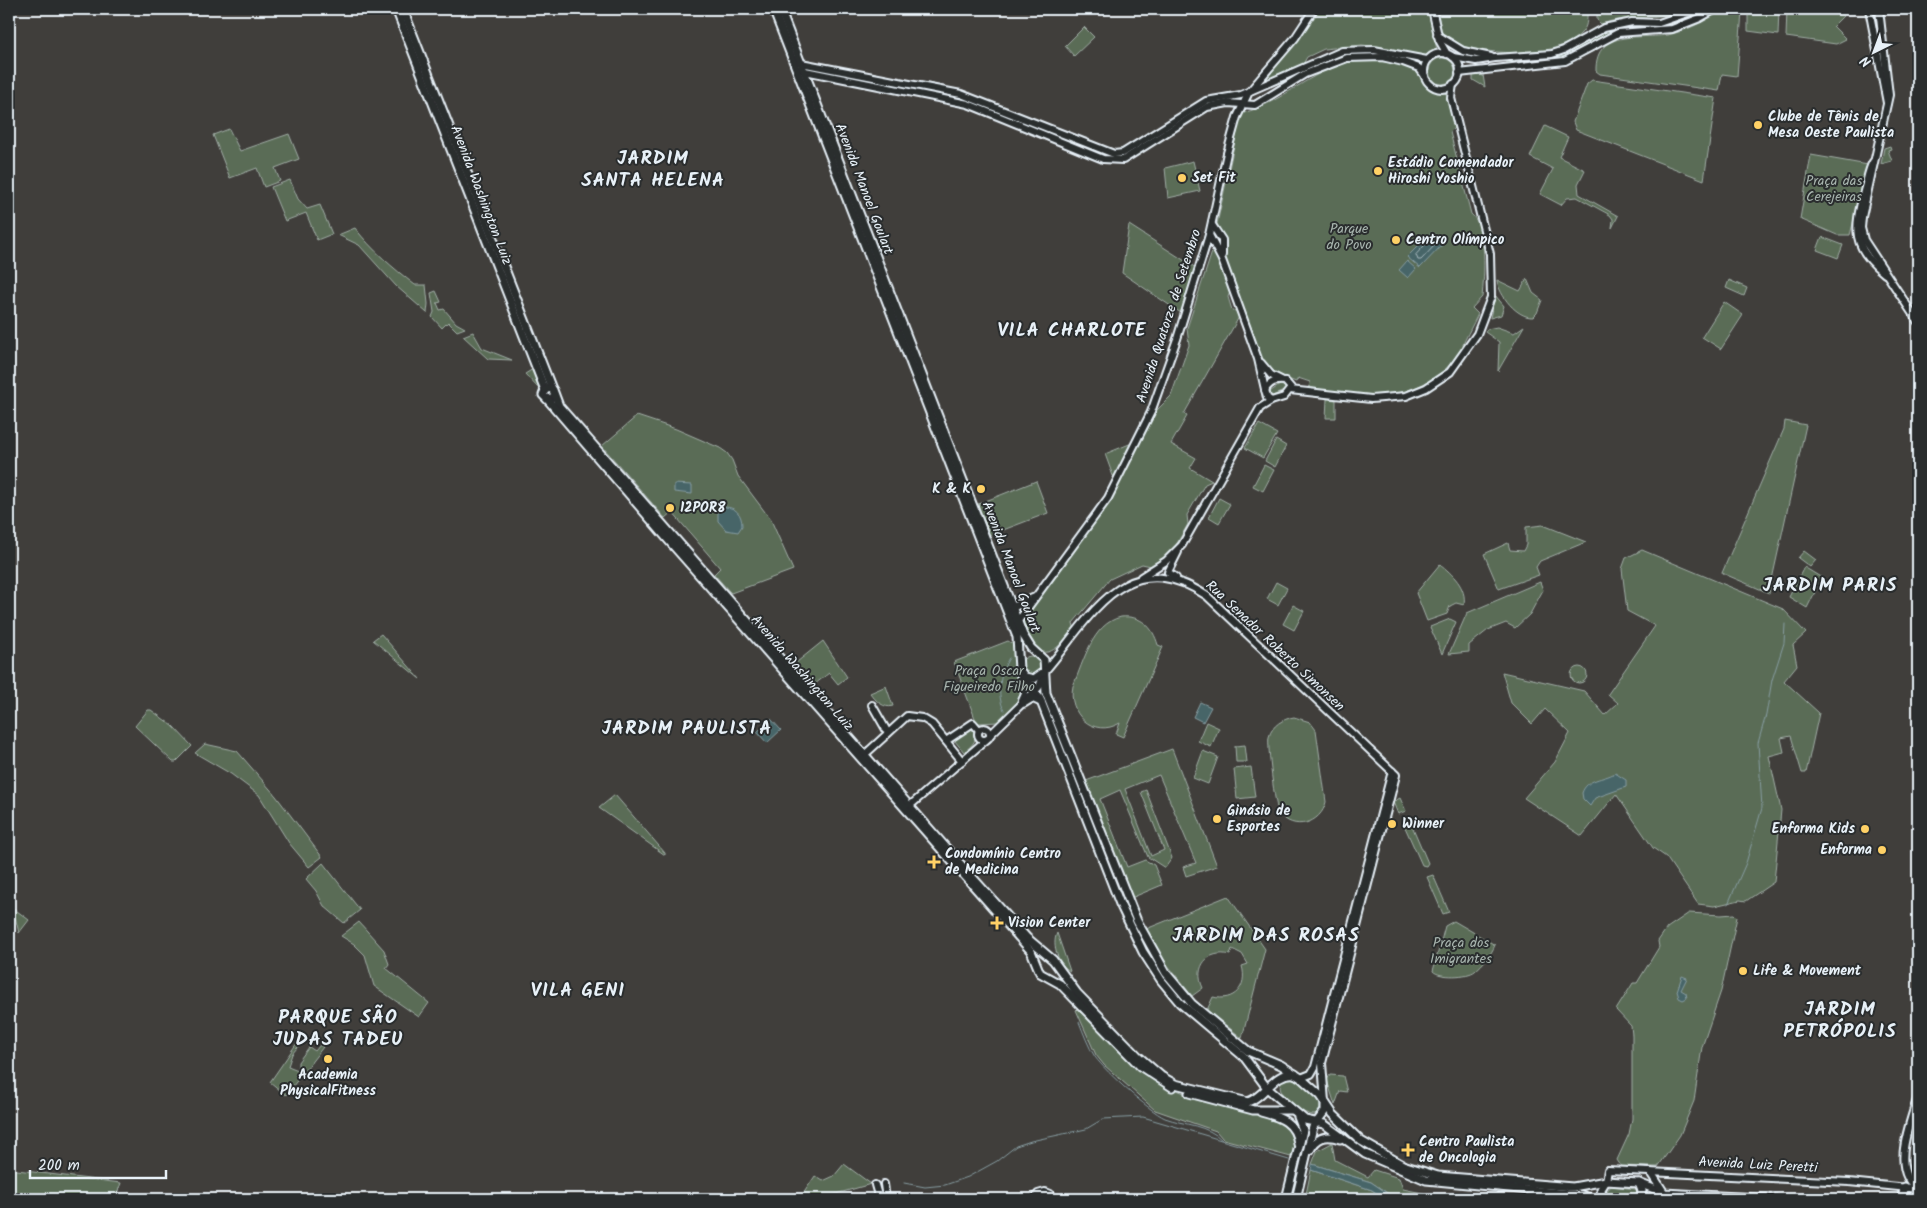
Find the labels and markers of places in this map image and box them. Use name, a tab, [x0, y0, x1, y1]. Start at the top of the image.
place label: Clube de Tênis de Mesa Oeste Paulista	[1768, 106, 1894, 144]
marker: Clube de Tênis de Mesa Oeste Paulista	[1752, 119, 1764, 131]
place label: Estádio Comendador Hiroshi Yoshio	[1388, 152, 1514, 190]
marker: Estádio Comendador Hiroshi Yoshio	[1372, 165, 1384, 177]
place label: Set Fit	[1192, 167, 1236, 189]
marker: Set Fit	[1176, 172, 1188, 184]
place label: Centro Olímpico	[1406, 229, 1505, 251]
marker: Centro Olímpico	[1390, 234, 1402, 246]
place label: K & K	[932, 478, 972, 500]
marker: K & K	[975, 483, 987, 495]
place label: 12POR8	[680, 497, 726, 519]
marker: 12POR8	[664, 502, 676, 514]
place label: Ginásio de Esportes	[1227, 800, 1291, 838]
marker: Ginásio de Esportes	[1211, 813, 1223, 825]
place label: Winner	[1402, 813, 1445, 835]
marker: Winner	[1386, 818, 1398, 830]
place label: Enforma Kids	[1772, 818, 1855, 840]
marker: Enforma Kids	[1859, 823, 1871, 835]
place label: Enforma	[1820, 839, 1872, 861]
place label: Condomínio Centro de Medicina	[945, 843, 1062, 881]
marker: Enforma	[1876, 844, 1888, 856]
marker: Condomínio Centro de Medicina	[927, 855, 941, 869]
place label: Vision Center	[1008, 912, 1091, 934]
marker: Vision Center	[990, 916, 1004, 930]
place label: Life & Movement	[1753, 960, 1862, 982]
marker: Life & Movement	[1737, 965, 1749, 977]
marker: Academia PhysicalFitness	[322, 1053, 334, 1065]
place label: Academia PhysicalFitness	[280, 1064, 376, 1102]
place label: Centro Paulista de Oncologia	[1419, 1131, 1514, 1169]
marker: Centro Paulista de Oncologia	[1401, 1143, 1415, 1157]

